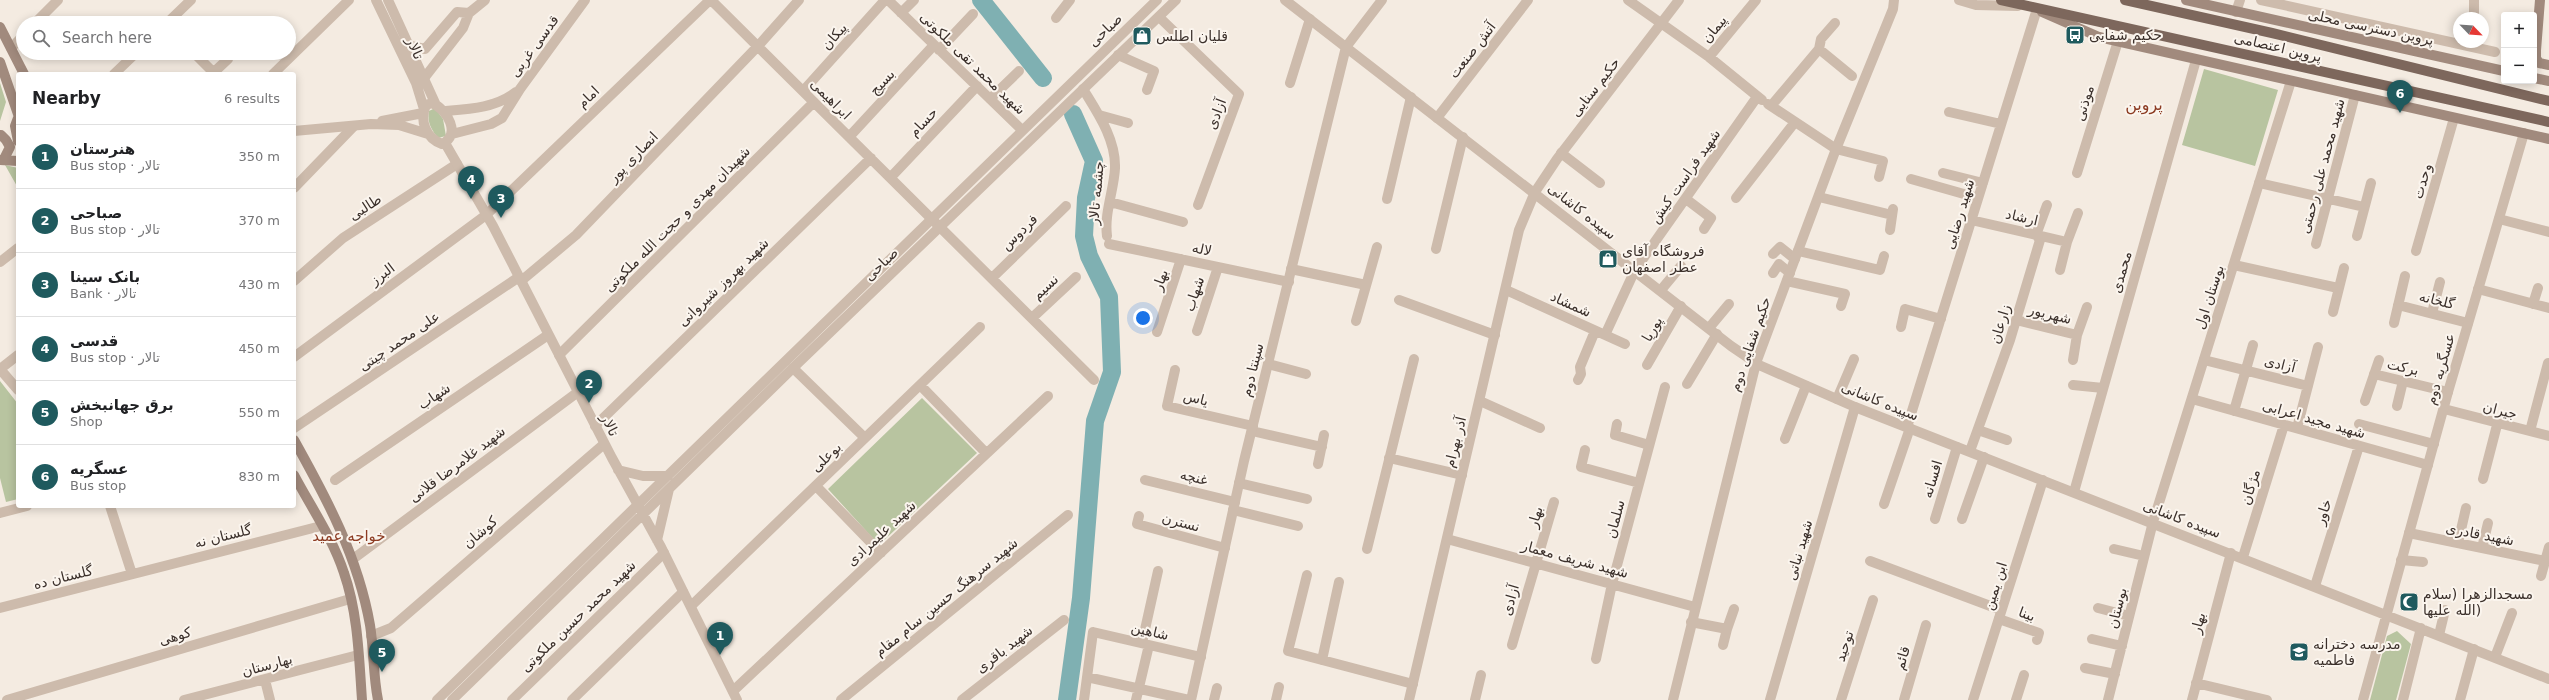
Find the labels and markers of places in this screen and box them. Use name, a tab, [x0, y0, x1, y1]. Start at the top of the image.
bus stop icon: حکیم شفایی	[2064, 24, 2086, 46]
shop icon: قلیان اطلس	[1131, 25, 1153, 47]
place label: حکیم شفایی	[2089, 27, 2162, 44]
place label: قلیان اطلس	[1156, 28, 1228, 45]
pin: 6	[2387, 80, 2413, 113]
pin: 4	[458, 166, 484, 199]
pin: 3	[488, 185, 514, 218]
place label: فروشگاه آقای عطر اصفهان	[1622, 243, 1705, 276]
shop icon: فروشگاه آقای عطر اصفهان	[1597, 248, 1619, 270]
pin: 2	[576, 370, 602, 403]
place label: مسجدالزهرا (سلام الله علیها)	[2423, 586, 2533, 619]
mosque icon: مسجدالزهرا (سلام الله علیها)	[2398, 591, 2420, 613]
pin: 1	[707, 622, 733, 655]
place label: مدرسه دخترانه فاطمیه	[2313, 636, 2400, 668]
pin: 5	[369, 639, 395, 672]
school or university icon: مدرسه دخترانه فاطمیه	[2288, 641, 2310, 663]

